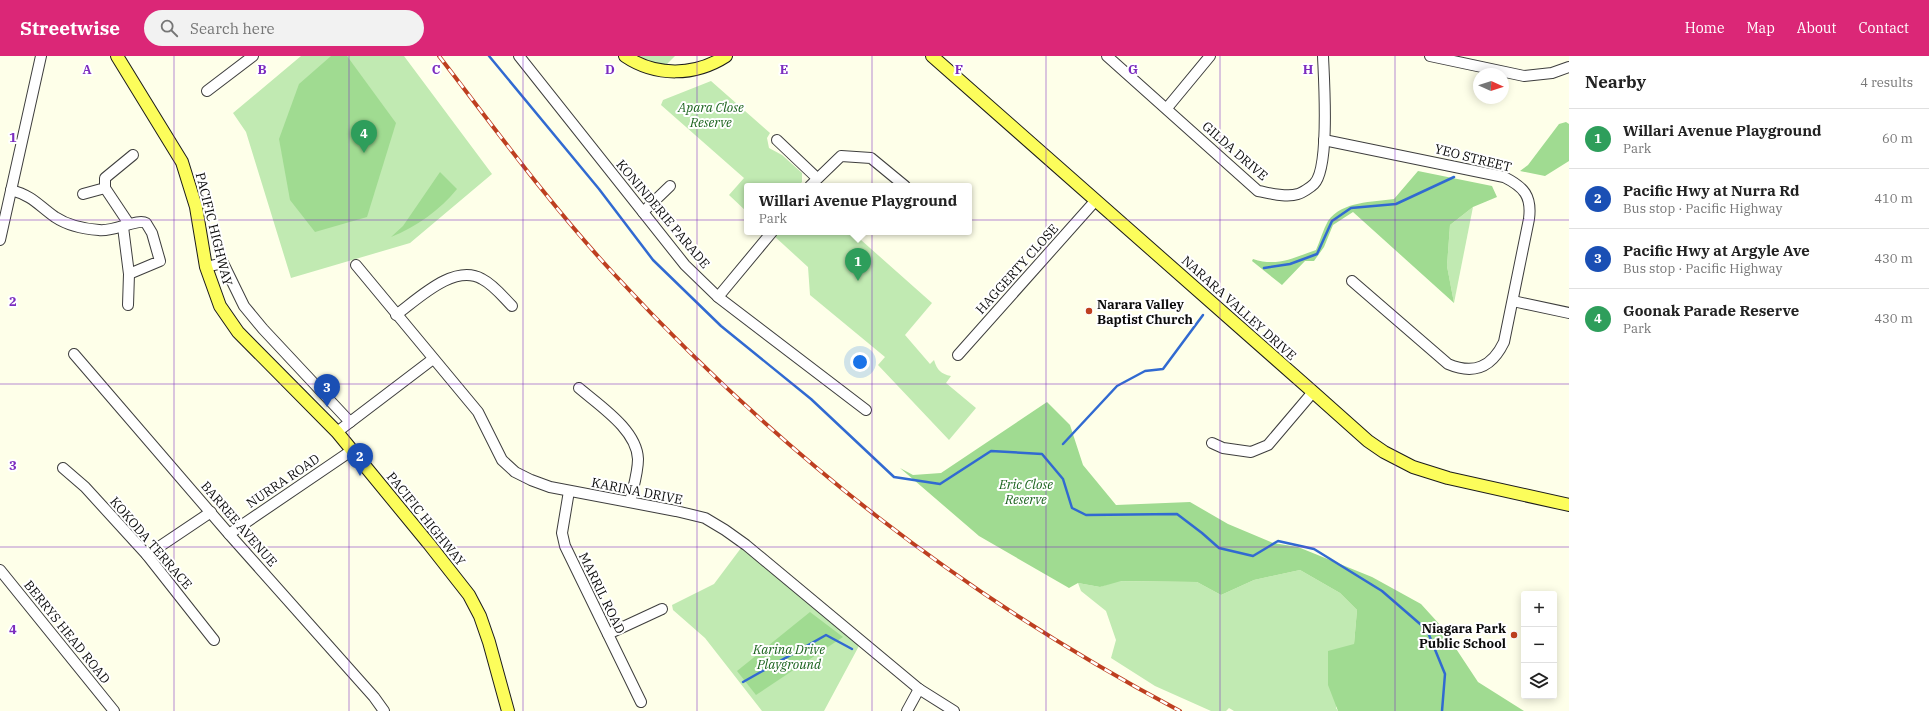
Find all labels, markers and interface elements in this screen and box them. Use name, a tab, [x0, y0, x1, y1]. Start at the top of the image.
search box	[144, 10, 424, 46]
text: Streetwise	[20, 16, 120, 40]
icon: search	[158, 17, 180, 39]
text: Search here	[190, 19, 275, 38]
text: Home	[1685, 19, 1724, 37]
text: Map	[1746, 19, 1775, 37]
text: About	[1797, 19, 1836, 37]
text: Contact	[1858, 19, 1909, 37]
text: A	[82, 61, 92, 78]
text: B	[257, 61, 267, 78]
text: C	[432, 61, 441, 78]
text: D	[605, 61, 615, 78]
text: E	[780, 61, 788, 78]
text: F	[955, 61, 963, 78]
text: G	[1128, 61, 1138, 78]
text: H	[1303, 61, 1314, 78]
north arrow	[1473, 68, 1509, 104]
text: Nearby	[1585, 71, 1646, 93]
text: 4 results	[1860, 74, 1913, 91]
park label: Apara Close Reserve	[677, 99, 744, 131]
street label: GILDA DRIVE	[1199, 118, 1271, 184]
pin: 4	[351, 120, 377, 153]
text: Willari Avenue Playground	[1623, 121, 1822, 140]
text: 1	[9, 129, 17, 146]
text: 1	[1594, 130, 1602, 147]
text: 60 m	[1882, 130, 1913, 147]
street label: YEO STREET	[1433, 140, 1514, 176]
text: Park	[1623, 140, 1651, 157]
street label: KONINDERIE PARADE	[613, 156, 713, 272]
street label: PACIFIC HIGHWAY	[192, 171, 236, 287]
text: Pacific Hwy at Nurra Rd	[1623, 181, 1799, 200]
popup	[744, 183, 972, 235]
text: 2	[1594, 190, 1602, 207]
text: 410 m	[1874, 190, 1913, 207]
text: Willari Avenue Playground	[759, 191, 957, 210]
text: Bus stop · Pacific Highway	[1623, 200, 1782, 217]
text: Park	[759, 210, 787, 227]
street label: HAGGERTY CLOSE	[972, 220, 1062, 318]
text: Pacific Hwy at Argyle Ave	[1623, 241, 1810, 260]
pin: 1	[845, 248, 871, 281]
text: 3	[1594, 250, 1602, 267]
text: 430 m	[1874, 250, 1913, 267]
street label: NARARA VALLEY DRIVE	[1178, 252, 1300, 364]
text: Bus stop · Pacific Highway	[1623, 260, 1782, 277]
text: 2	[9, 293, 17, 310]
place label: Narara Valley Baptist Church	[1097, 296, 1193, 328]
text: Goonak Parade Reserve	[1623, 301, 1799, 320]
marker: Narara Valley Baptist Church	[1084, 306, 1094, 316]
text: 4	[1594, 310, 1602, 327]
text: 430 m	[1874, 310, 1913, 327]
text: Park	[1623, 320, 1651, 337]
your location	[850, 352, 870, 372]
pin: 3	[314, 374, 340, 407]
pin: 2	[347, 443, 373, 476]
street label: NURRA ROAD	[243, 450, 323, 512]
text: 3	[9, 457, 17, 474]
street label: PACIFIC HIGHWAY	[383, 469, 469, 569]
street label: KARINA DRIVE	[590, 474, 684, 508]
park label: Eric Close Reserve	[998, 476, 1053, 508]
street label: BARREE AVENUE	[197, 478, 281, 570]
street label: KOKODA TERRACE	[106, 493, 196, 593]
street label: MARRIL ROAD	[575, 549, 629, 637]
street label: BERRYS HEAD ROAD	[20, 577, 114, 687]
map controls	[1521, 591, 1557, 699]
button: +	[1521, 591, 1557, 627]
place label: Niagara Park Public School	[1419, 620, 1507, 652]
text: 4	[9, 621, 17, 638]
button: −	[1521, 627, 1557, 663]
marker: Niagara Park Public School	[1509, 630, 1519, 640]
park label: Karina Drive Playground	[752, 641, 825, 673]
button: layers	[1521, 663, 1557, 699]

